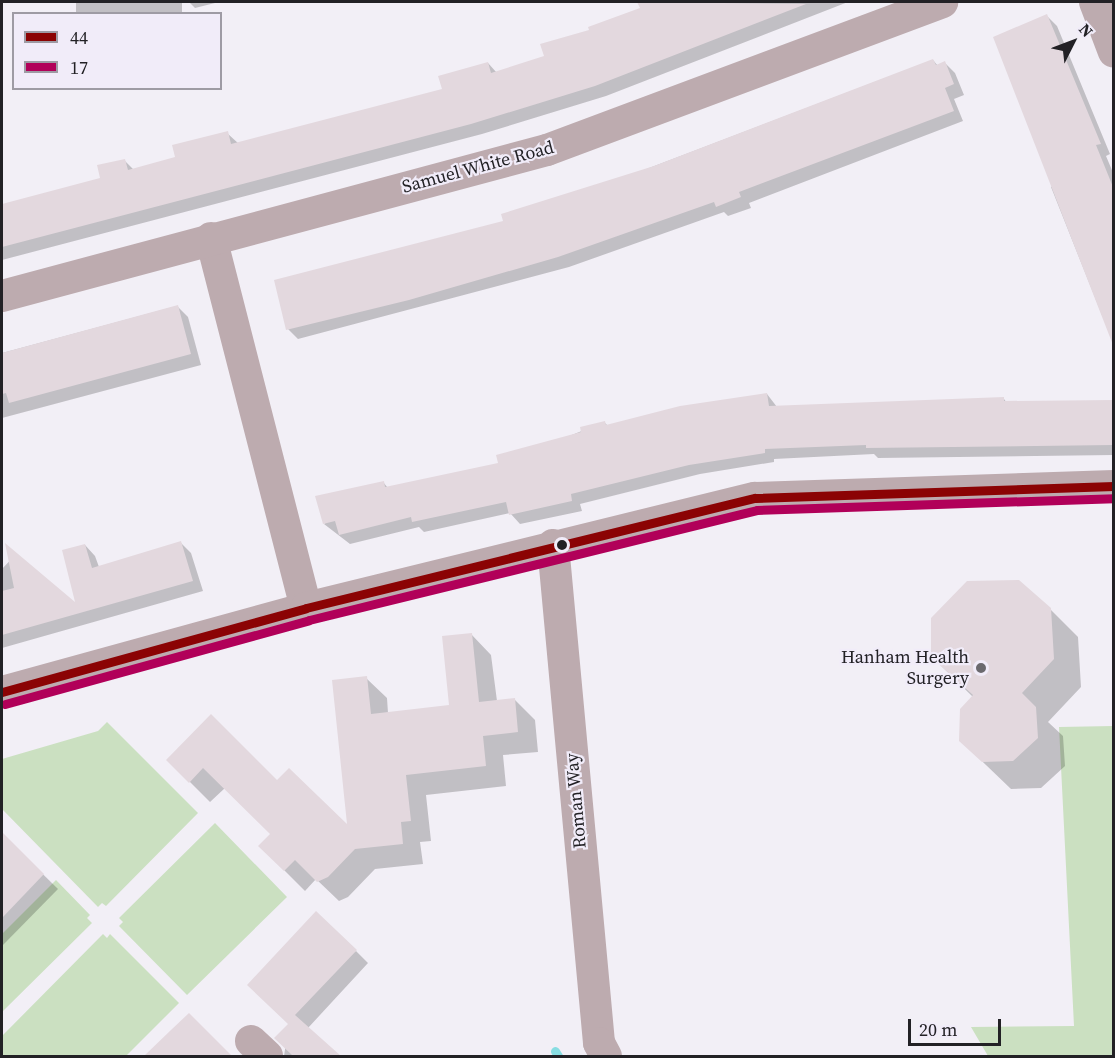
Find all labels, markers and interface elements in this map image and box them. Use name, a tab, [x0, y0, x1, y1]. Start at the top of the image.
legend	[12, 12, 222, 90]
north arrow	[1043, 12, 1103, 72]
text: N	[1074, 18, 1098, 42]
text: 44	[70, 25, 88, 50]
text: 17	[70, 55, 88, 80]
street label: Samuel White Road	[399, 136, 557, 198]
unlabelled marker	[556, 539, 568, 551]
place label: Hanham Health Surgery	[841, 647, 969, 690]
marker: Hanham Health Surgery	[974, 661, 988, 675]
street label: Roman Way	[561, 752, 591, 850]
scale bar	[911, 1007, 1004, 1045]
text: 20 m	[919, 1017, 957, 1042]

